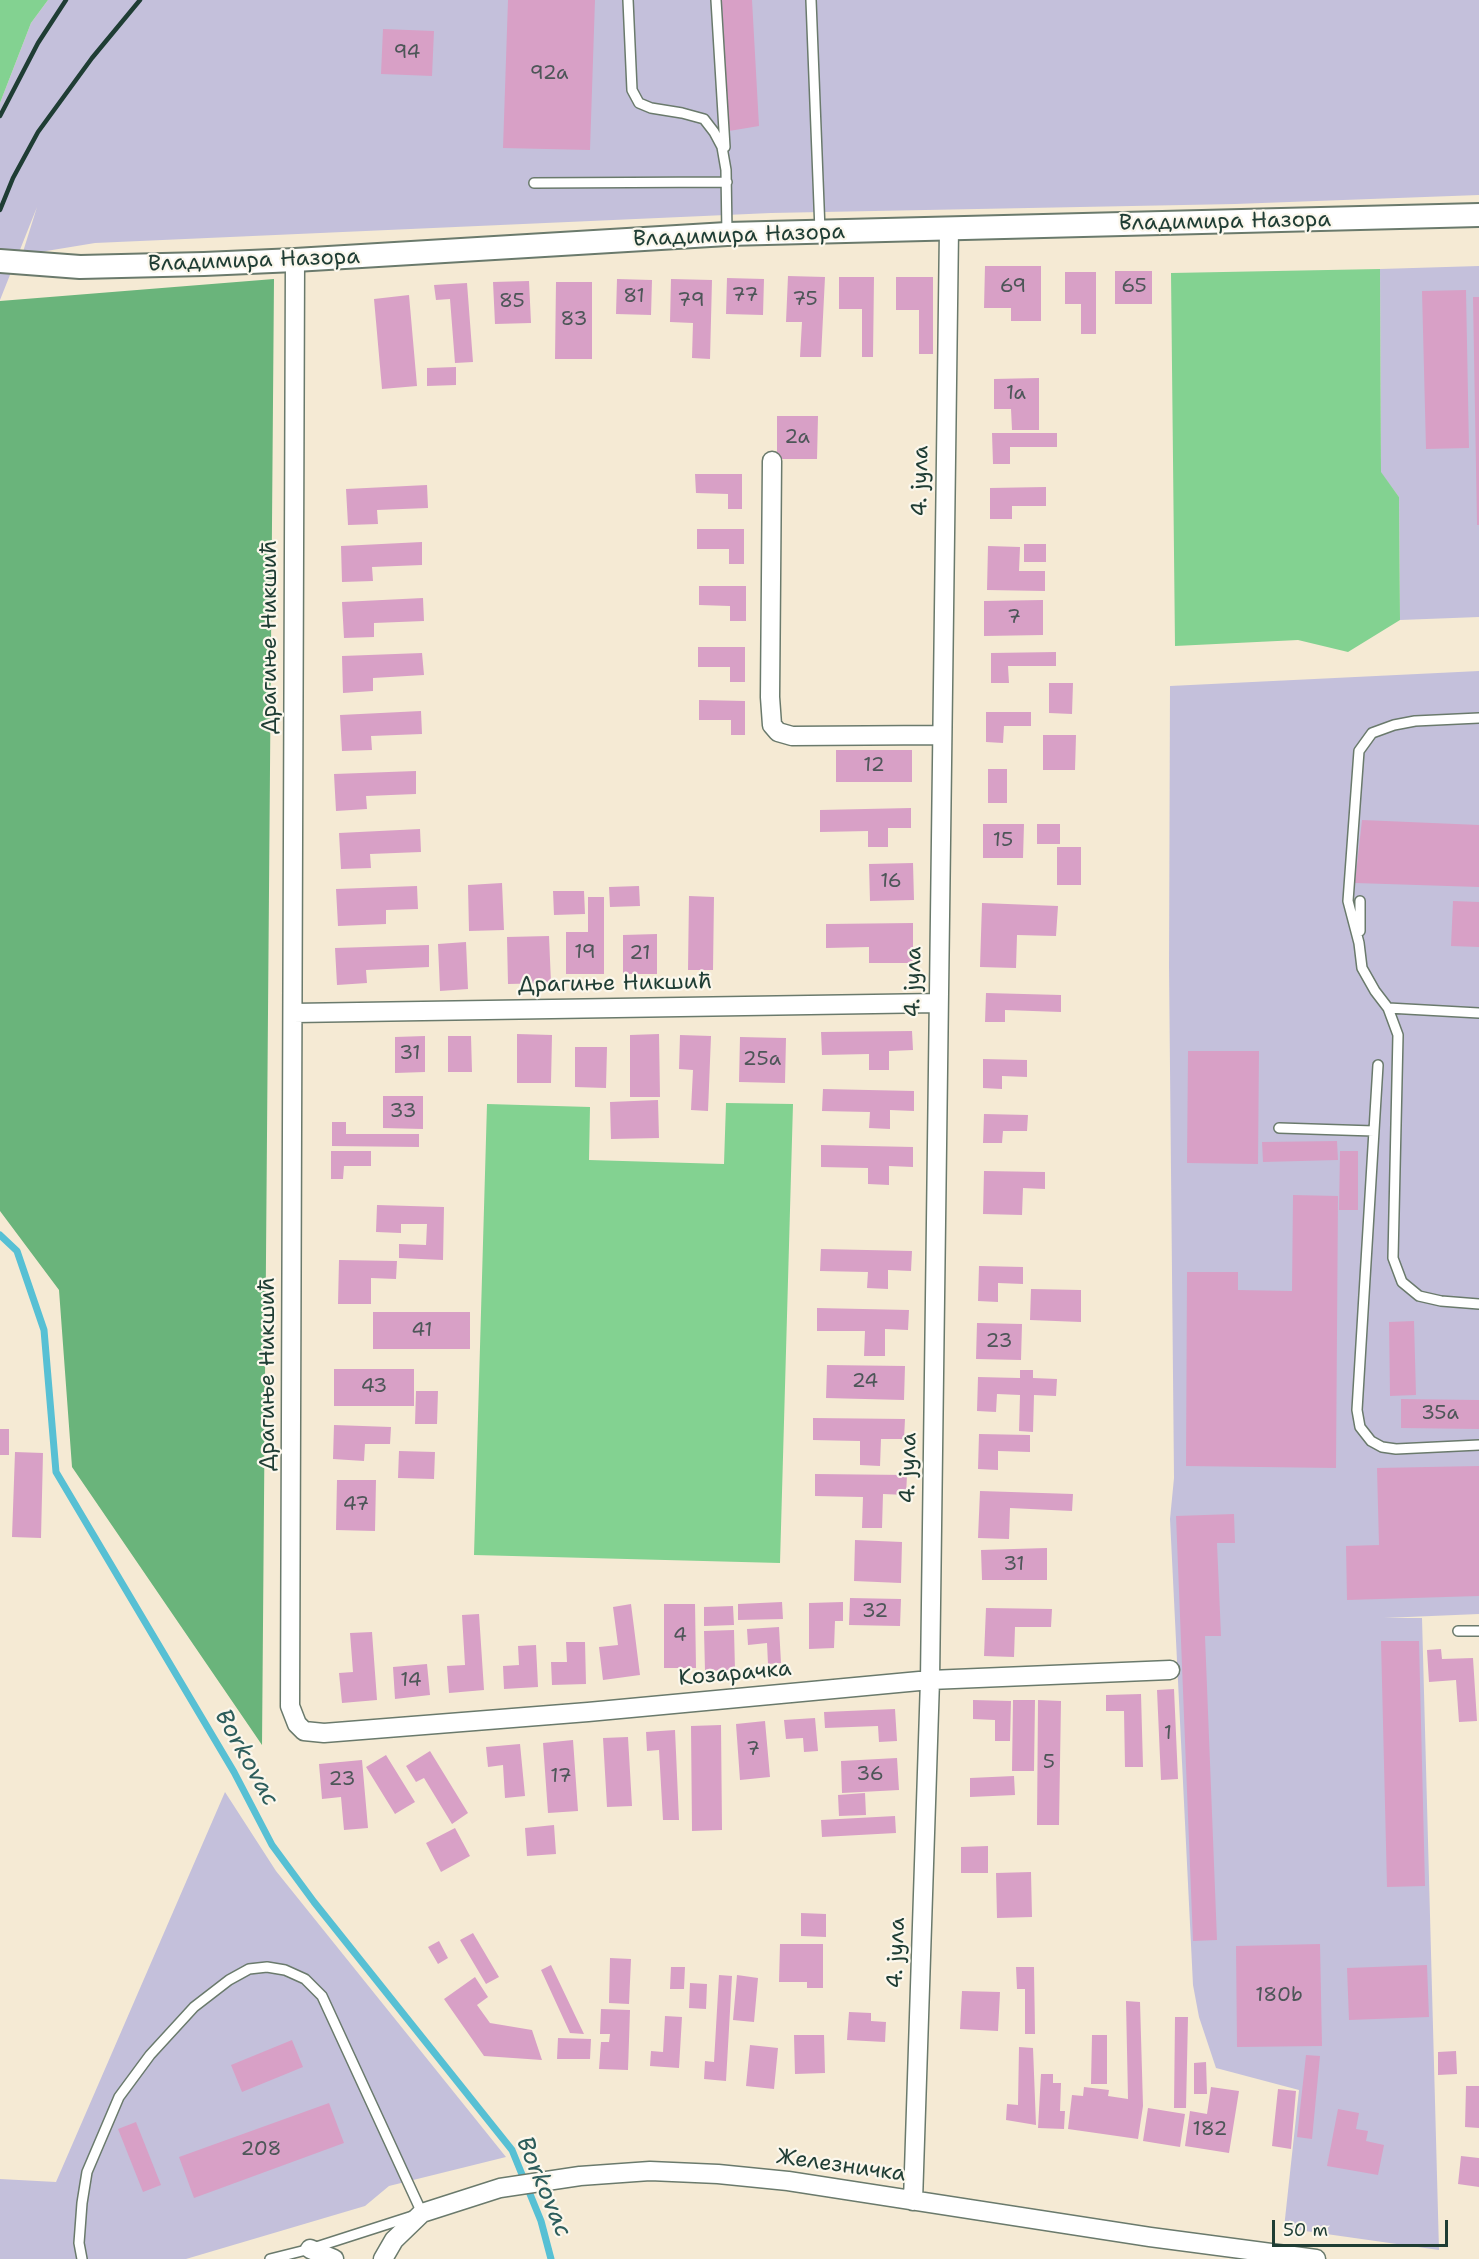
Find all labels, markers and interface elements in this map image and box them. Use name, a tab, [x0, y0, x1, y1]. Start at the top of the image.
house number: 94	[393, 41, 421, 65]
house number: 92a	[530, 62, 568, 86]
street label: Владимира Назора	[1119, 207, 1331, 237]
street label: Владимира Назора	[633, 219, 845, 253]
street label: Владимира Назора	[148, 244, 360, 278]
house number: 69	[1000, 275, 1026, 299]
house number: 65	[1121, 275, 1147, 299]
house number: 77	[732, 284, 758, 308]
house number: 81	[623, 285, 645, 309]
house number: 75	[792, 288, 818, 312]
house number: 79	[677, 289, 705, 313]
house number: 85	[499, 290, 525, 314]
house number: 83	[561, 308, 587, 332]
house number: 1a	[1006, 382, 1026, 406]
house number: 2a	[784, 426, 810, 450]
street label: 4. јула	[907, 445, 935, 517]
street label: Драгиње Никшић	[257, 540, 283, 734]
house number: 7	[1007, 606, 1021, 630]
house number: 12	[863, 754, 885, 778]
house number: 15	[993, 829, 1013, 853]
house number: 16	[880, 870, 902, 894]
house number: 19	[574, 941, 596, 965]
house number: 21	[629, 942, 651, 966]
street label: 4. јула	[900, 946, 928, 1018]
street label: Драгиње Никшић	[518, 969, 712, 999]
house number: 31	[399, 1042, 421, 1066]
house number: 25a	[743, 1048, 781, 1072]
house number: 33	[390, 1100, 416, 1124]
street label: Драгиње Никшић	[255, 1277, 281, 1471]
house number: 41	[411, 1319, 433, 1343]
house number: 23	[986, 1330, 1012, 1354]
house number: 24	[852, 1370, 878, 1394]
house number: 43	[361, 1375, 387, 1399]
house number: 35a	[1421, 1402, 1459, 1426]
street label: 4. јула	[895, 1432, 923, 1504]
house number: 47	[343, 1493, 369, 1517]
house number: 31	[1003, 1553, 1025, 1577]
house number: 32	[862, 1600, 888, 1624]
house number: 4	[673, 1624, 687, 1648]
street label: Козарачка	[677, 1656, 793, 1692]
house number: 14	[400, 1669, 422, 1693]
water label: Borkovac	[208, 1705, 284, 1811]
house number: 1	[1164, 1722, 1172, 1746]
house number: 7	[746, 1738, 760, 1762]
house number: 5	[1043, 1751, 1055, 1775]
house number: 36	[856, 1763, 884, 1787]
house number: 17	[550, 1765, 572, 1789]
house number: 23	[329, 1768, 355, 1792]
street label: 4. јула	[883, 1917, 911, 1989]
house number: 180b	[1255, 1984, 1303, 2008]
house number: 182	[1193, 2118, 1227, 2142]
water label: Borkovac	[509, 2133, 577, 2241]
house number: 208	[240, 2138, 282, 2162]
street label: Железничка	[775, 2144, 907, 2188]
scale bar	[1275, 2208, 1450, 2246]
text: 50 m	[1283, 2218, 1328, 2242]

